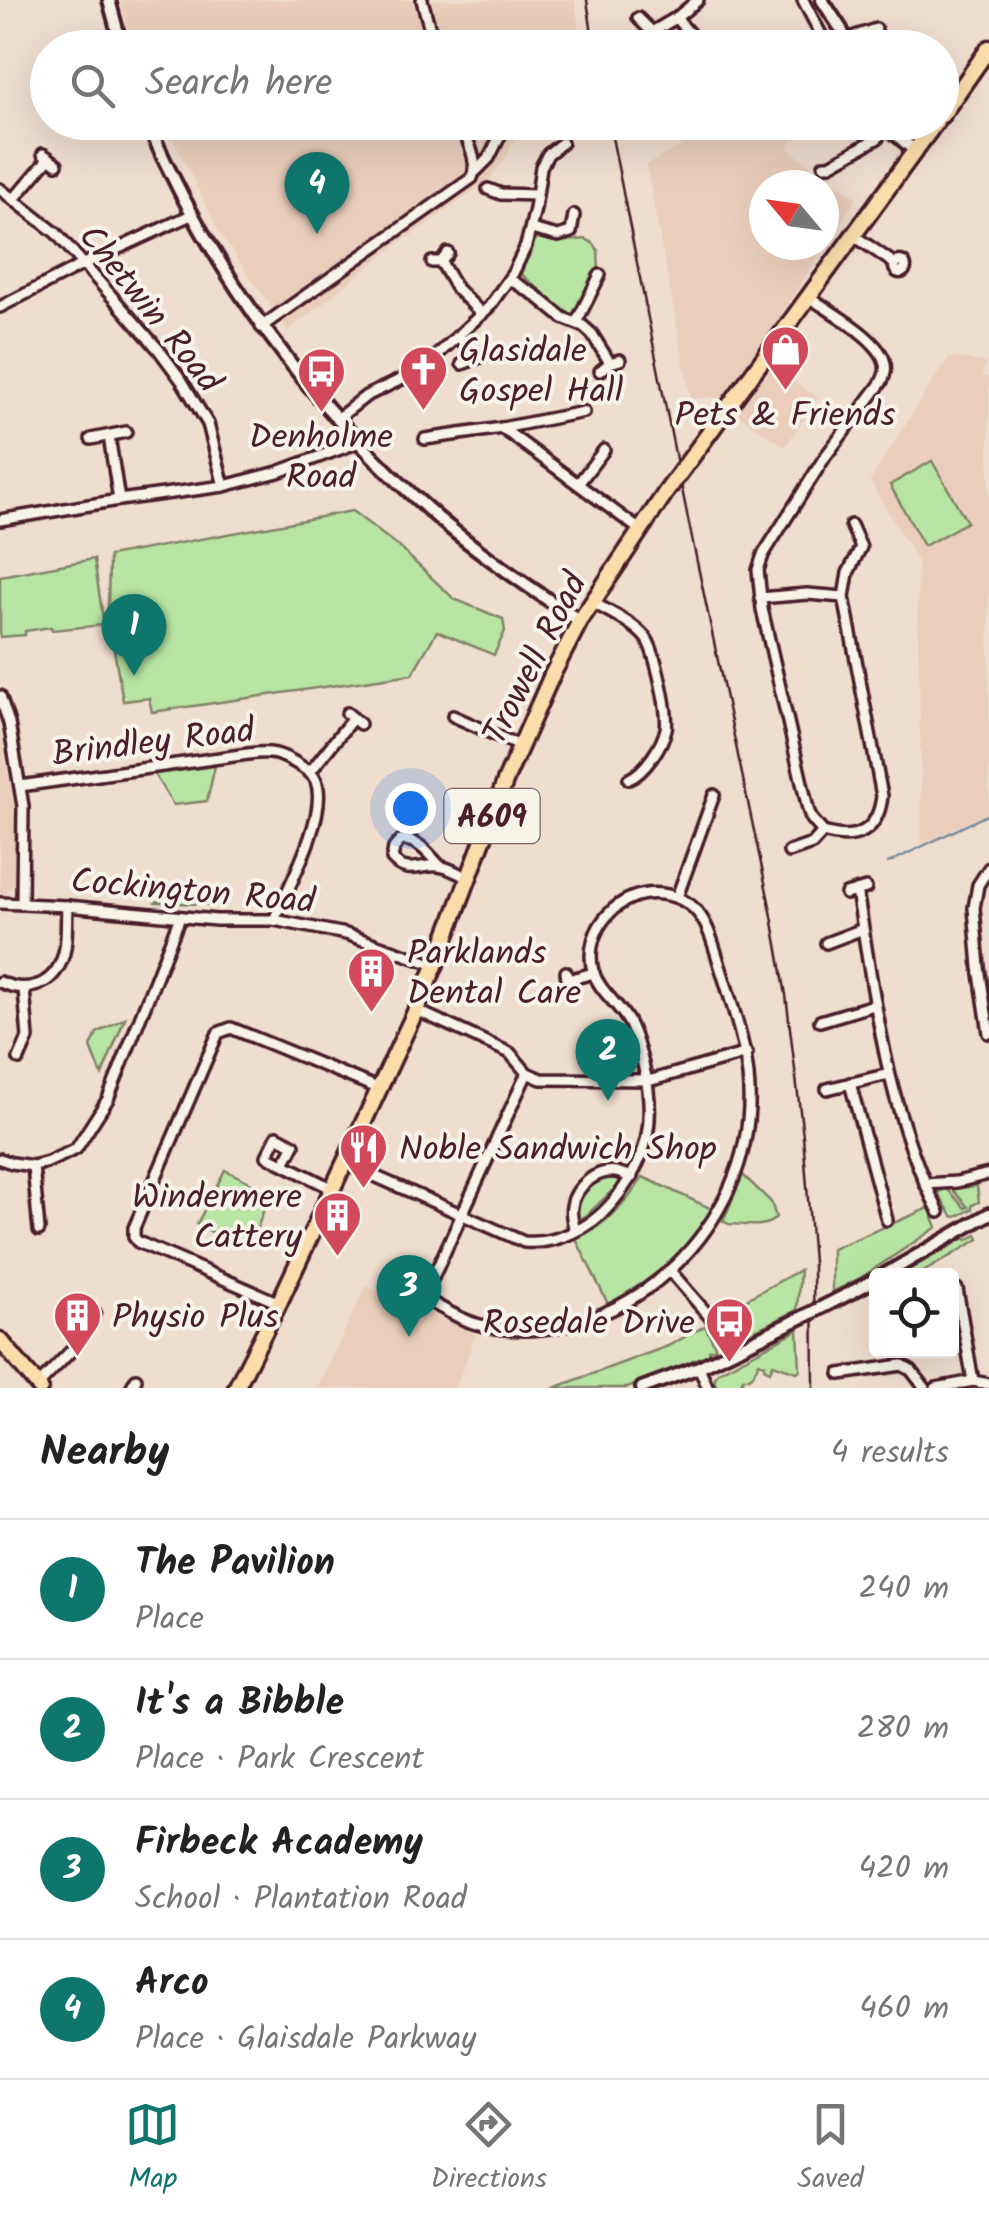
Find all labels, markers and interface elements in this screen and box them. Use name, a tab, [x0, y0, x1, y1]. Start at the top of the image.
search box	[30, 30, 959, 140]
text: Search here	[145, 55, 332, 115]
icon: search	[65, 58, 120, 113]
pin: 4	[284, 152, 350, 234]
north arrow	[749, 170, 839, 260]
street label: Chetwin Road	[63, 213, 236, 408]
shop icon: Pets & Friends	[759, 324, 811, 392]
place label: Glasidale Gospel Hall	[459, 325, 623, 421]
church icon: Glasidale Gospel Hall	[398, 344, 450, 412]
bus stop icon: Denholme Road	[295, 346, 347, 414]
place label: Pets & Friends	[675, 389, 896, 445]
place label: Denholme Road	[249, 411, 393, 507]
street label: Trowell Road	[469, 562, 605, 755]
pin: 1	[102, 594, 166, 676]
street label: Brindley Road	[49, 704, 259, 784]
your location	[385, 783, 436, 834]
road number: A609	[444, 789, 540, 843]
street label: Cockington Road	[68, 854, 319, 932]
place label: Parklands Dental Care	[407, 927, 582, 1023]
building icon: Parklands Dental Care	[346, 946, 398, 1014]
pin: 2	[576, 1018, 640, 1101]
restaurant icon: Noble Sandwich Shop	[338, 1122, 390, 1190]
place label: Noble Sandwich Shop	[399, 1123, 717, 1179]
place label: Windermere Cattery	[132, 1171, 303, 1267]
building icon: Windermere Cattery	[311, 1190, 363, 1258]
pin: 3	[376, 1254, 442, 1337]
map controls	[869, 1268, 959, 1358]
button: locate	[869, 1268, 959, 1358]
building icon: Physio Plus	[51, 1290, 103, 1358]
place label: Physio Plus	[112, 1291, 279, 1347]
bus stop icon: Rosedale Drive	[704, 1296, 756, 1364]
place label: Rosedale Drive	[483, 1297, 695, 1353]
text: Nearby	[40, 1420, 169, 1487]
text: 4 results	[831, 1428, 949, 1479]
text: The Pavilion	[135, 1534, 335, 1594]
text: 1	[68, 1564, 77, 1615]
text: 240 m	[858, 1564, 949, 1615]
text: Place	[135, 1594, 204, 1645]
text: It's a Bibble	[135, 1674, 344, 1734]
text: 2	[63, 1704, 82, 1755]
text: 280 m	[857, 1704, 949, 1755]
text: Place · Park Crescent	[135, 1734, 424, 1785]
text: Firbeck Academy	[135, 1814, 423, 1874]
text: 3	[64, 1844, 81, 1895]
text: 420 m	[858, 1844, 949, 1895]
text: School · Plantation Road	[135, 1874, 467, 1925]
text: Arco	[135, 1954, 209, 2014]
text: 4	[64, 1984, 81, 2035]
text: 460 m	[859, 1984, 949, 2035]
text: Place · Glaisdale Parkway	[135, 2014, 476, 2065]
tab: Map	[125, 2097, 180, 2202]
tab: Directions	[431, 2097, 547, 2202]
tab: Saved	[797, 2097, 864, 2202]

